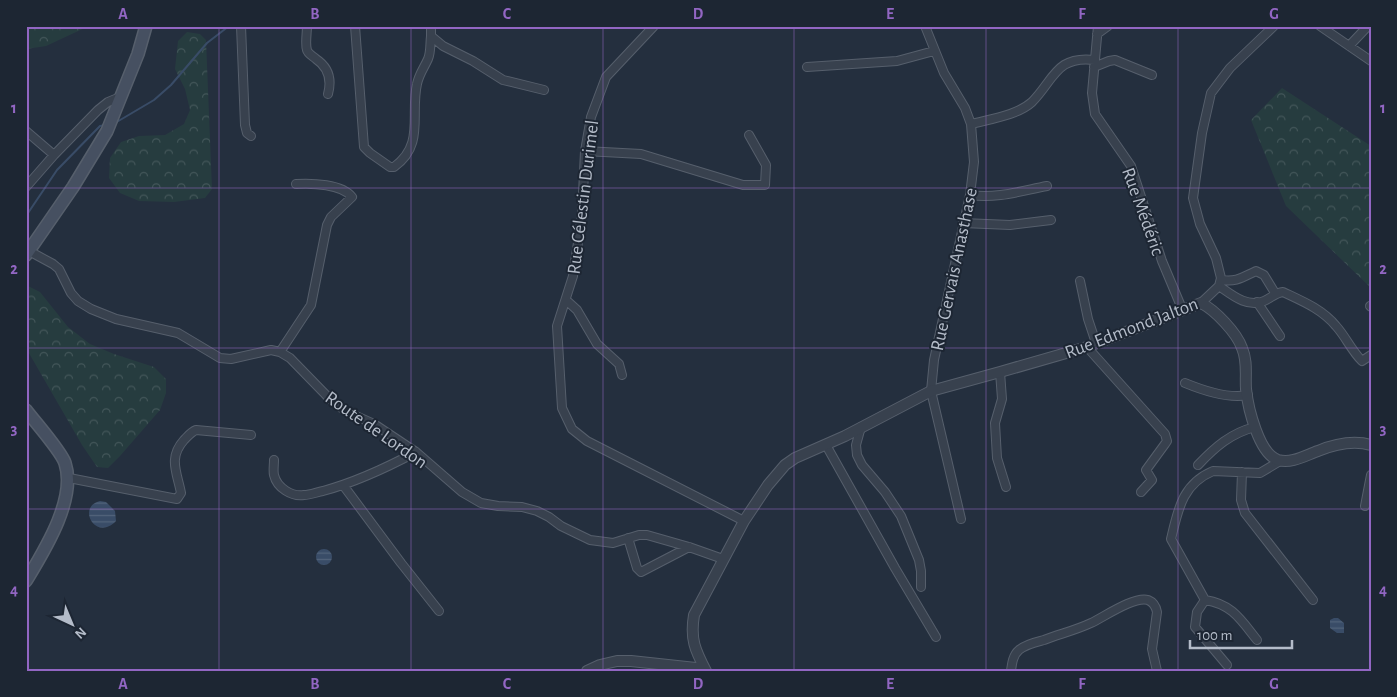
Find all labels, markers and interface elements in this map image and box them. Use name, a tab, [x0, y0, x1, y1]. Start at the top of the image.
text: A	[118, 6, 128, 22]
text: B	[310, 6, 320, 22]
text: C	[503, 6, 512, 22]
text: D	[693, 6, 704, 22]
text: E	[886, 6, 894, 22]
text: F	[1078, 6, 1086, 22]
text: G	[1269, 6, 1279, 22]
text: 1	[11, 100, 17, 116]
text: 1	[1380, 100, 1386, 116]
street label: Rue Célestin Durimel	[565, 119, 602, 275]
street label: Rue Médéric	[1118, 165, 1167, 258]
street label: Rue Gervais Anasthase	[928, 186, 981, 353]
text: 2	[10, 261, 18, 277]
text: 2	[1379, 261, 1387, 277]
street label: Rue Edmond Jalton	[1062, 294, 1201, 363]
street label: Route de Lordon	[322, 388, 431, 472]
text: 3	[11, 421, 18, 437]
text: 3	[1380, 421, 1387, 437]
text: 4	[10, 582, 18, 598]
text: 4	[1379, 582, 1387, 598]
north arrow	[48, 600, 98, 650]
scale bar	[1190, 617, 1292, 649]
text: N	[72, 624, 89, 641]
text: 100 m	[1197, 628, 1232, 643]
text: A	[118, 676, 128, 692]
text: B	[310, 676, 320, 692]
text: C	[503, 676, 512, 692]
text: D	[693, 676, 704, 692]
text: E	[886, 676, 894, 692]
text: F	[1078, 676, 1086, 692]
text: G	[1269, 676, 1279, 692]

